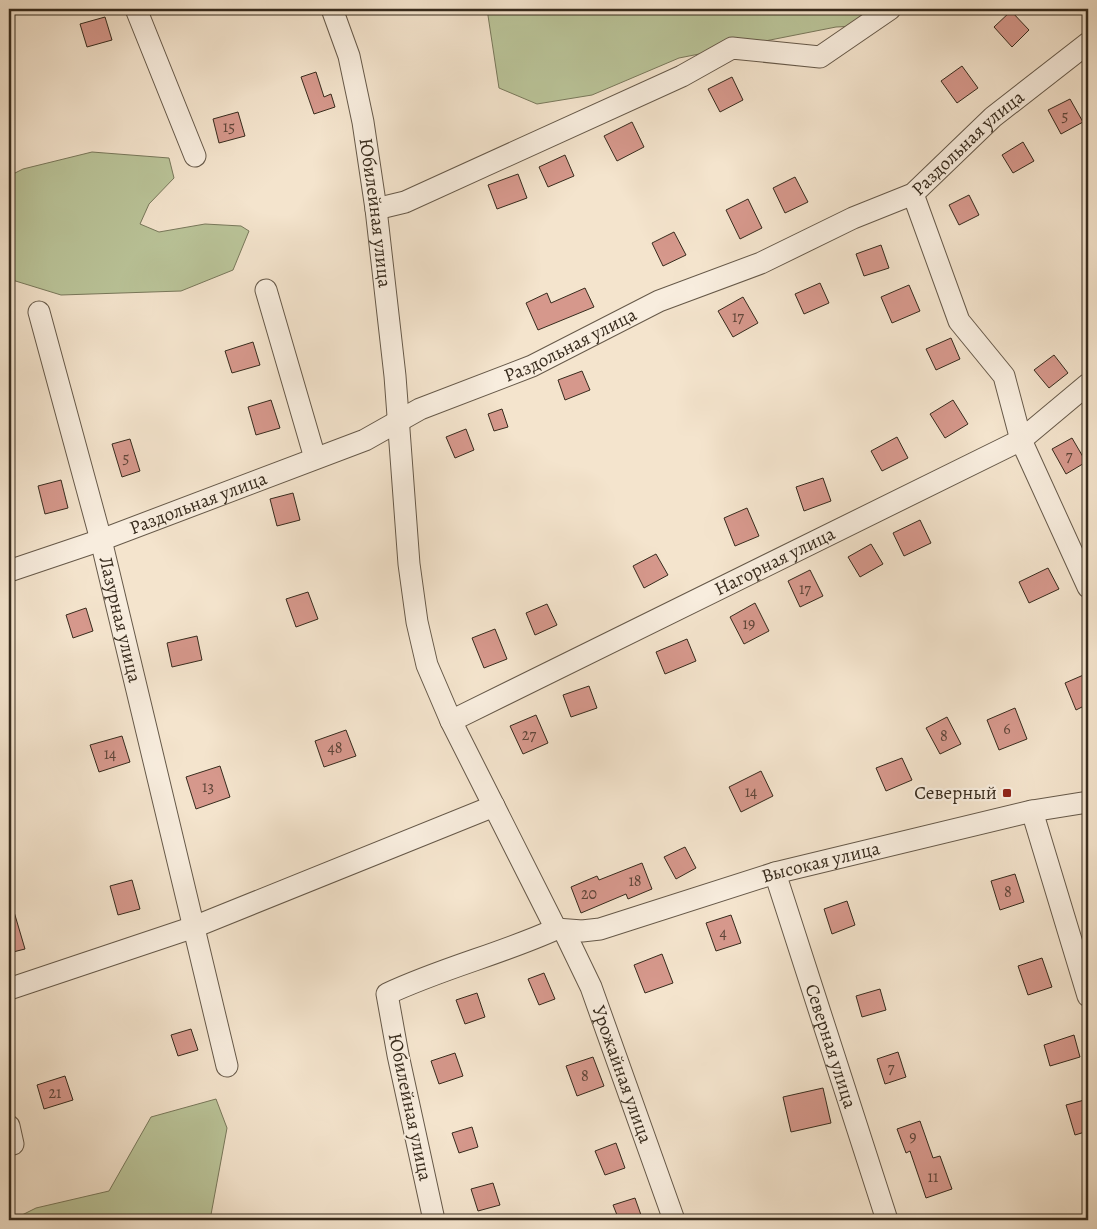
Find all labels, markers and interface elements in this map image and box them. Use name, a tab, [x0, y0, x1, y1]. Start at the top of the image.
street label: Раздольная улица	[906, 84, 1030, 202]
house number: 5	[1062, 105, 1069, 127]
house number: 15	[223, 116, 235, 138]
street label: Юбилейная улица	[353, 136, 398, 289]
street label: Раздольная улица	[500, 301, 641, 389]
house number: 17	[732, 306, 744, 328]
house number: 7	[1066, 445, 1073, 467]
house number: 5	[123, 447, 130, 469]
street label: Раздольная улица	[126, 465, 271, 541]
street label: Нагорная улица	[710, 521, 840, 602]
street label: Лазурная улица	[92, 554, 148, 685]
house number: 17	[799, 578, 811, 600]
house number: 19	[743, 613, 755, 635]
house number: 6	[1003, 718, 1011, 740]
house number: 27	[522, 724, 536, 746]
house number: 8	[940, 725, 948, 747]
house number: 48	[327, 737, 343, 759]
house number: 14	[104, 743, 116, 765]
house number: 13	[202, 776, 214, 798]
place label: Северный	[914, 780, 997, 806]
house number: 14	[745, 781, 757, 803]
marker: Северный	[1001, 787, 1013, 799]
street label: Высокая улица	[758, 835, 883, 890]
house number: 18	[628, 870, 642, 892]
house number: 8	[1004, 881, 1012, 903]
house number: 20	[581, 883, 597, 905]
house number: 4	[719, 922, 727, 944]
street label: Северная улица	[799, 981, 863, 1112]
street label: Урожайная улица	[586, 1002, 659, 1147]
street label: Юбилейная улица	[382, 1031, 438, 1184]
house number: 7	[888, 1057, 895, 1079]
house number: 8	[581, 1065, 589, 1087]
house number: 21	[48, 1082, 62, 1104]
house number: 9	[909, 1126, 917, 1148]
house number: 11	[928, 1166, 939, 1188]

